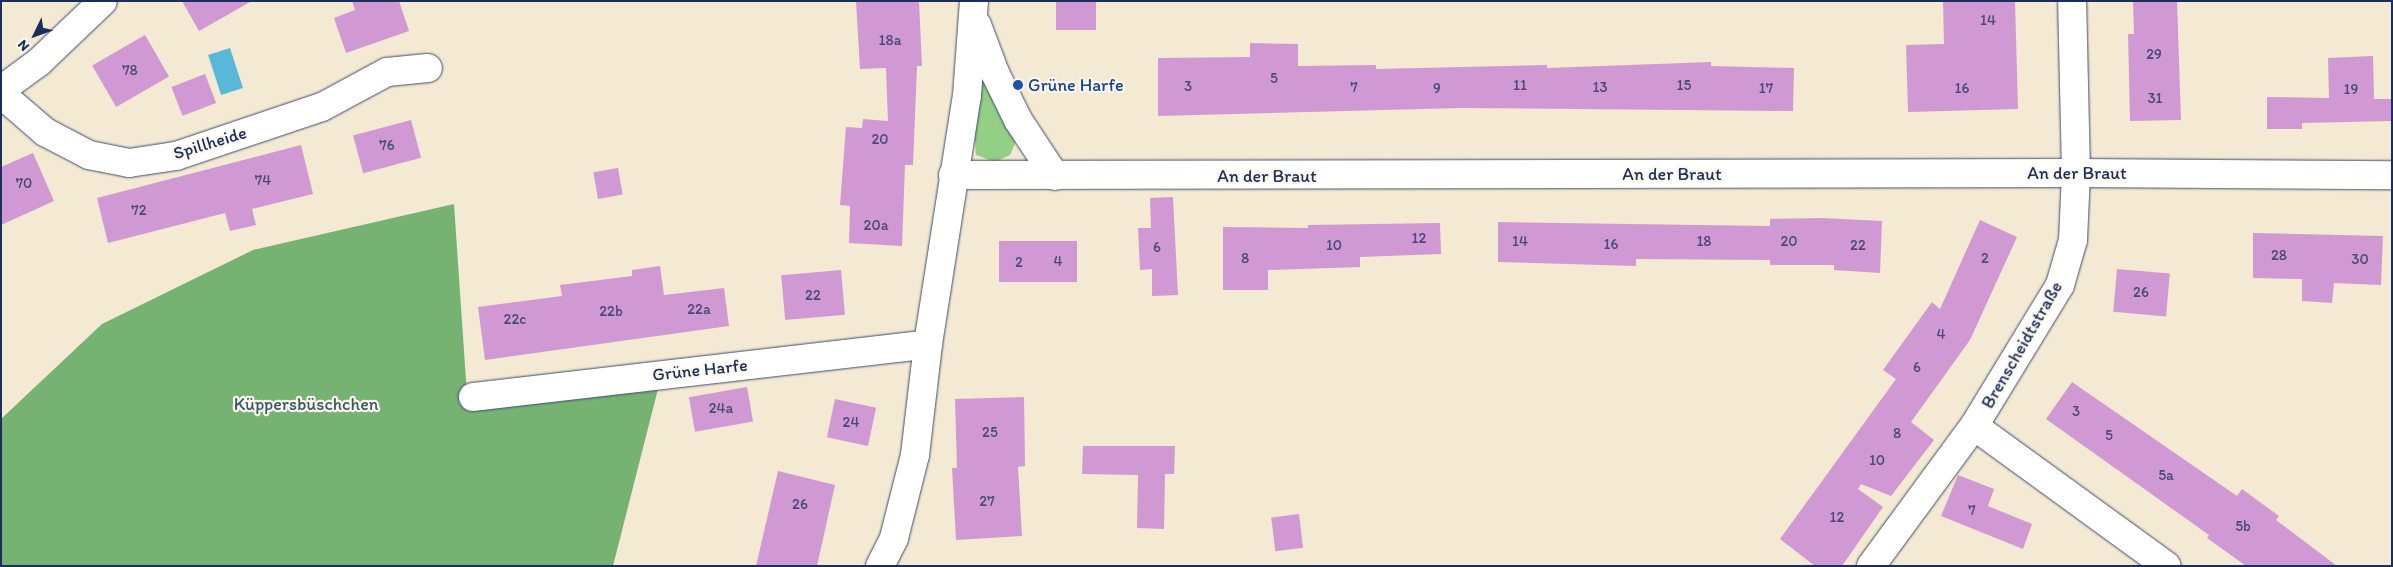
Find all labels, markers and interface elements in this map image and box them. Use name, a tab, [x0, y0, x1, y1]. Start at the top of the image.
north arrow	[10, 10, 60, 60]
house number: 14	[1980, 12, 1996, 30]
house number: 18a	[879, 32, 901, 50]
text: N	[14, 36, 33, 55]
house number: 29	[2146, 46, 2162, 64]
house number: 78	[122, 62, 138, 80]
house number: 5	[1270, 70, 1278, 88]
place label: Grüne Harfe	[1028, 74, 1124, 96]
house number: 11	[1513, 77, 1527, 95]
house number: 15	[1677, 77, 1691, 95]
house number: 3	[1184, 78, 1192, 96]
marker: Grüne Harfe	[1012, 79, 1024, 91]
house number: 7	[1350, 79, 1358, 97]
house number: 13	[1592, 79, 1608, 97]
house number: 9	[1433, 80, 1441, 98]
house number: 17	[1759, 80, 1773, 98]
house number: 16	[1955, 80, 1969, 98]
house number: 19	[2344, 81, 2358, 99]
house number: 31	[2147, 90, 2163, 108]
street label: Spillheide	[171, 122, 249, 164]
house number: 20	[871, 131, 889, 149]
house number: 76	[379, 137, 395, 155]
street label: An der Braut	[2027, 162, 2127, 184]
street label: An der Braut	[1622, 163, 1722, 185]
street label: An der Braut	[1217, 165, 1317, 187]
house number: 74	[255, 172, 271, 190]
house number: 70	[16, 175, 32, 193]
house number: 72	[131, 202, 147, 220]
house number: 20a	[864, 217, 888, 235]
house number: 12	[1412, 230, 1426, 248]
house number: 14	[1512, 233, 1528, 251]
house number: 18	[1696, 233, 1712, 251]
house number: 20	[1780, 233, 1798, 251]
house number: 16	[1604, 236, 1618, 254]
house number: 10	[1326, 237, 1342, 255]
house number: 22	[1850, 237, 1866, 255]
house number: 6	[1153, 239, 1161, 257]
house number: 28	[2271, 247, 2287, 265]
house number: 8	[1241, 250, 1249, 268]
house number: 2	[1981, 250, 1989, 268]
house number: 30	[2351, 251, 2369, 269]
house number: 4	[1053, 253, 1063, 271]
house number: 2	[1015, 254, 1023, 272]
street label: Brenscheidtstraße	[1977, 278, 2067, 412]
house number: 26	[2133, 284, 2149, 302]
house number: 22	[805, 287, 821, 305]
house number: 22a	[687, 301, 711, 319]
house number: 22b	[599, 303, 623, 321]
house number: 22c	[504, 311, 526, 329]
house number: 4	[1936, 326, 1946, 344]
street label: Grüne Harfe	[651, 354, 749, 386]
house number: 6	[1913, 359, 1921, 377]
park label: Küppersbüschchen	[234, 393, 378, 415]
house number: 24a	[709, 400, 733, 418]
house number: 3	[2072, 403, 2080, 421]
house number: 24	[843, 414, 859, 432]
house number: 25	[982, 424, 998, 442]
house number: 8	[1893, 425, 1901, 443]
house number: 5	[2105, 427, 2113, 445]
house number: 10	[1869, 452, 1885, 470]
house number: 5a	[2158, 467, 2174, 485]
house number: 27	[979, 493, 995, 511]
house number: 26	[792, 496, 808, 514]
house number: 7	[1968, 502, 1976, 520]
house number: 12	[1830, 509, 1844, 527]
house number: 5b	[2235, 518, 2251, 536]

